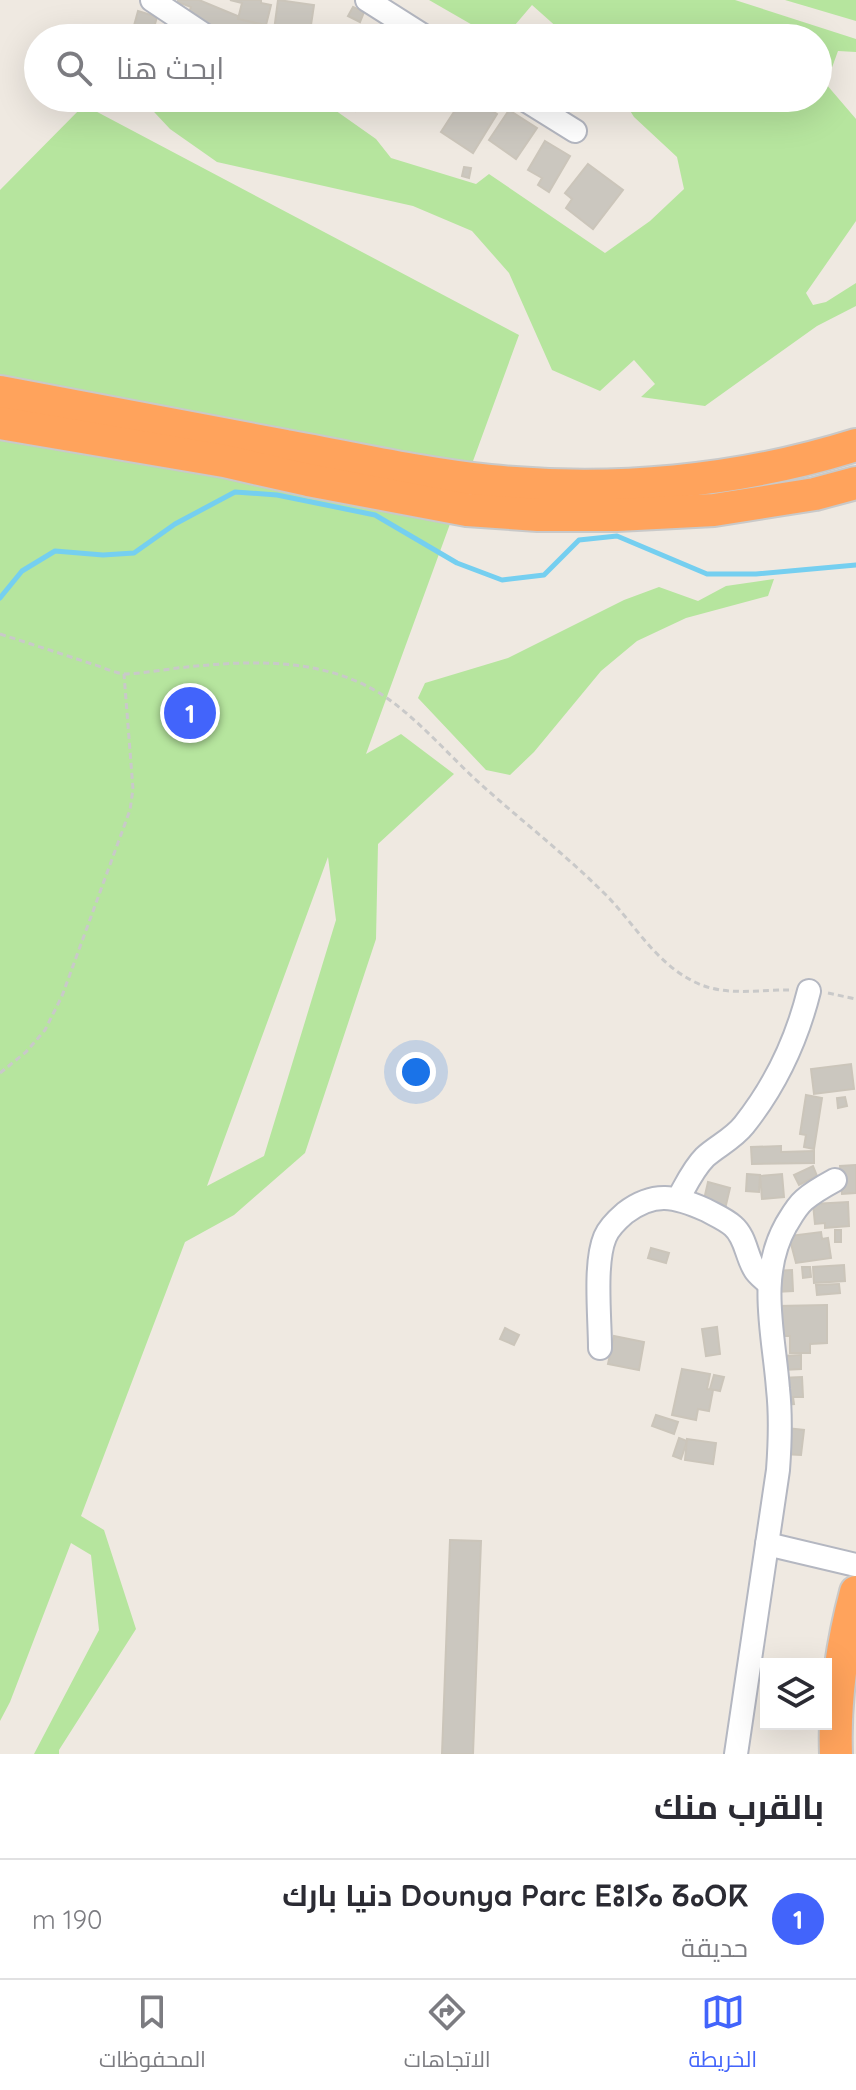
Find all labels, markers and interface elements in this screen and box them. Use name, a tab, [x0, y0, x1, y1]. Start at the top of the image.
search box	[24, 24, 832, 112]
icon: search	[52, 46, 96, 90]
text: ابحث هنا	[116, 49, 224, 87]
pin: 1	[164, 683, 216, 743]
your location	[396, 1052, 436, 1092]
map controls	[760, 1658, 832, 1730]
button: layers	[760, 1658, 832, 1730]
text: بالقرب منك	[654, 1785, 824, 1828]
text: Dounya Parc ⴹⵓⵏⵢⴰ ⵒⴰⵔⴽ دنيا بارك	[282, 1876, 748, 1914]
text: 190 m	[32, 1903, 102, 1936]
text: 1	[793, 1903, 803, 1936]
text: حديقة	[681, 1931, 748, 1964]
tab: المحفوظات	[99, 1990, 206, 2080]
tab: الاتجاهات	[404, 1990, 491, 2080]
tab: الخريطة	[688, 1990, 757, 2080]

